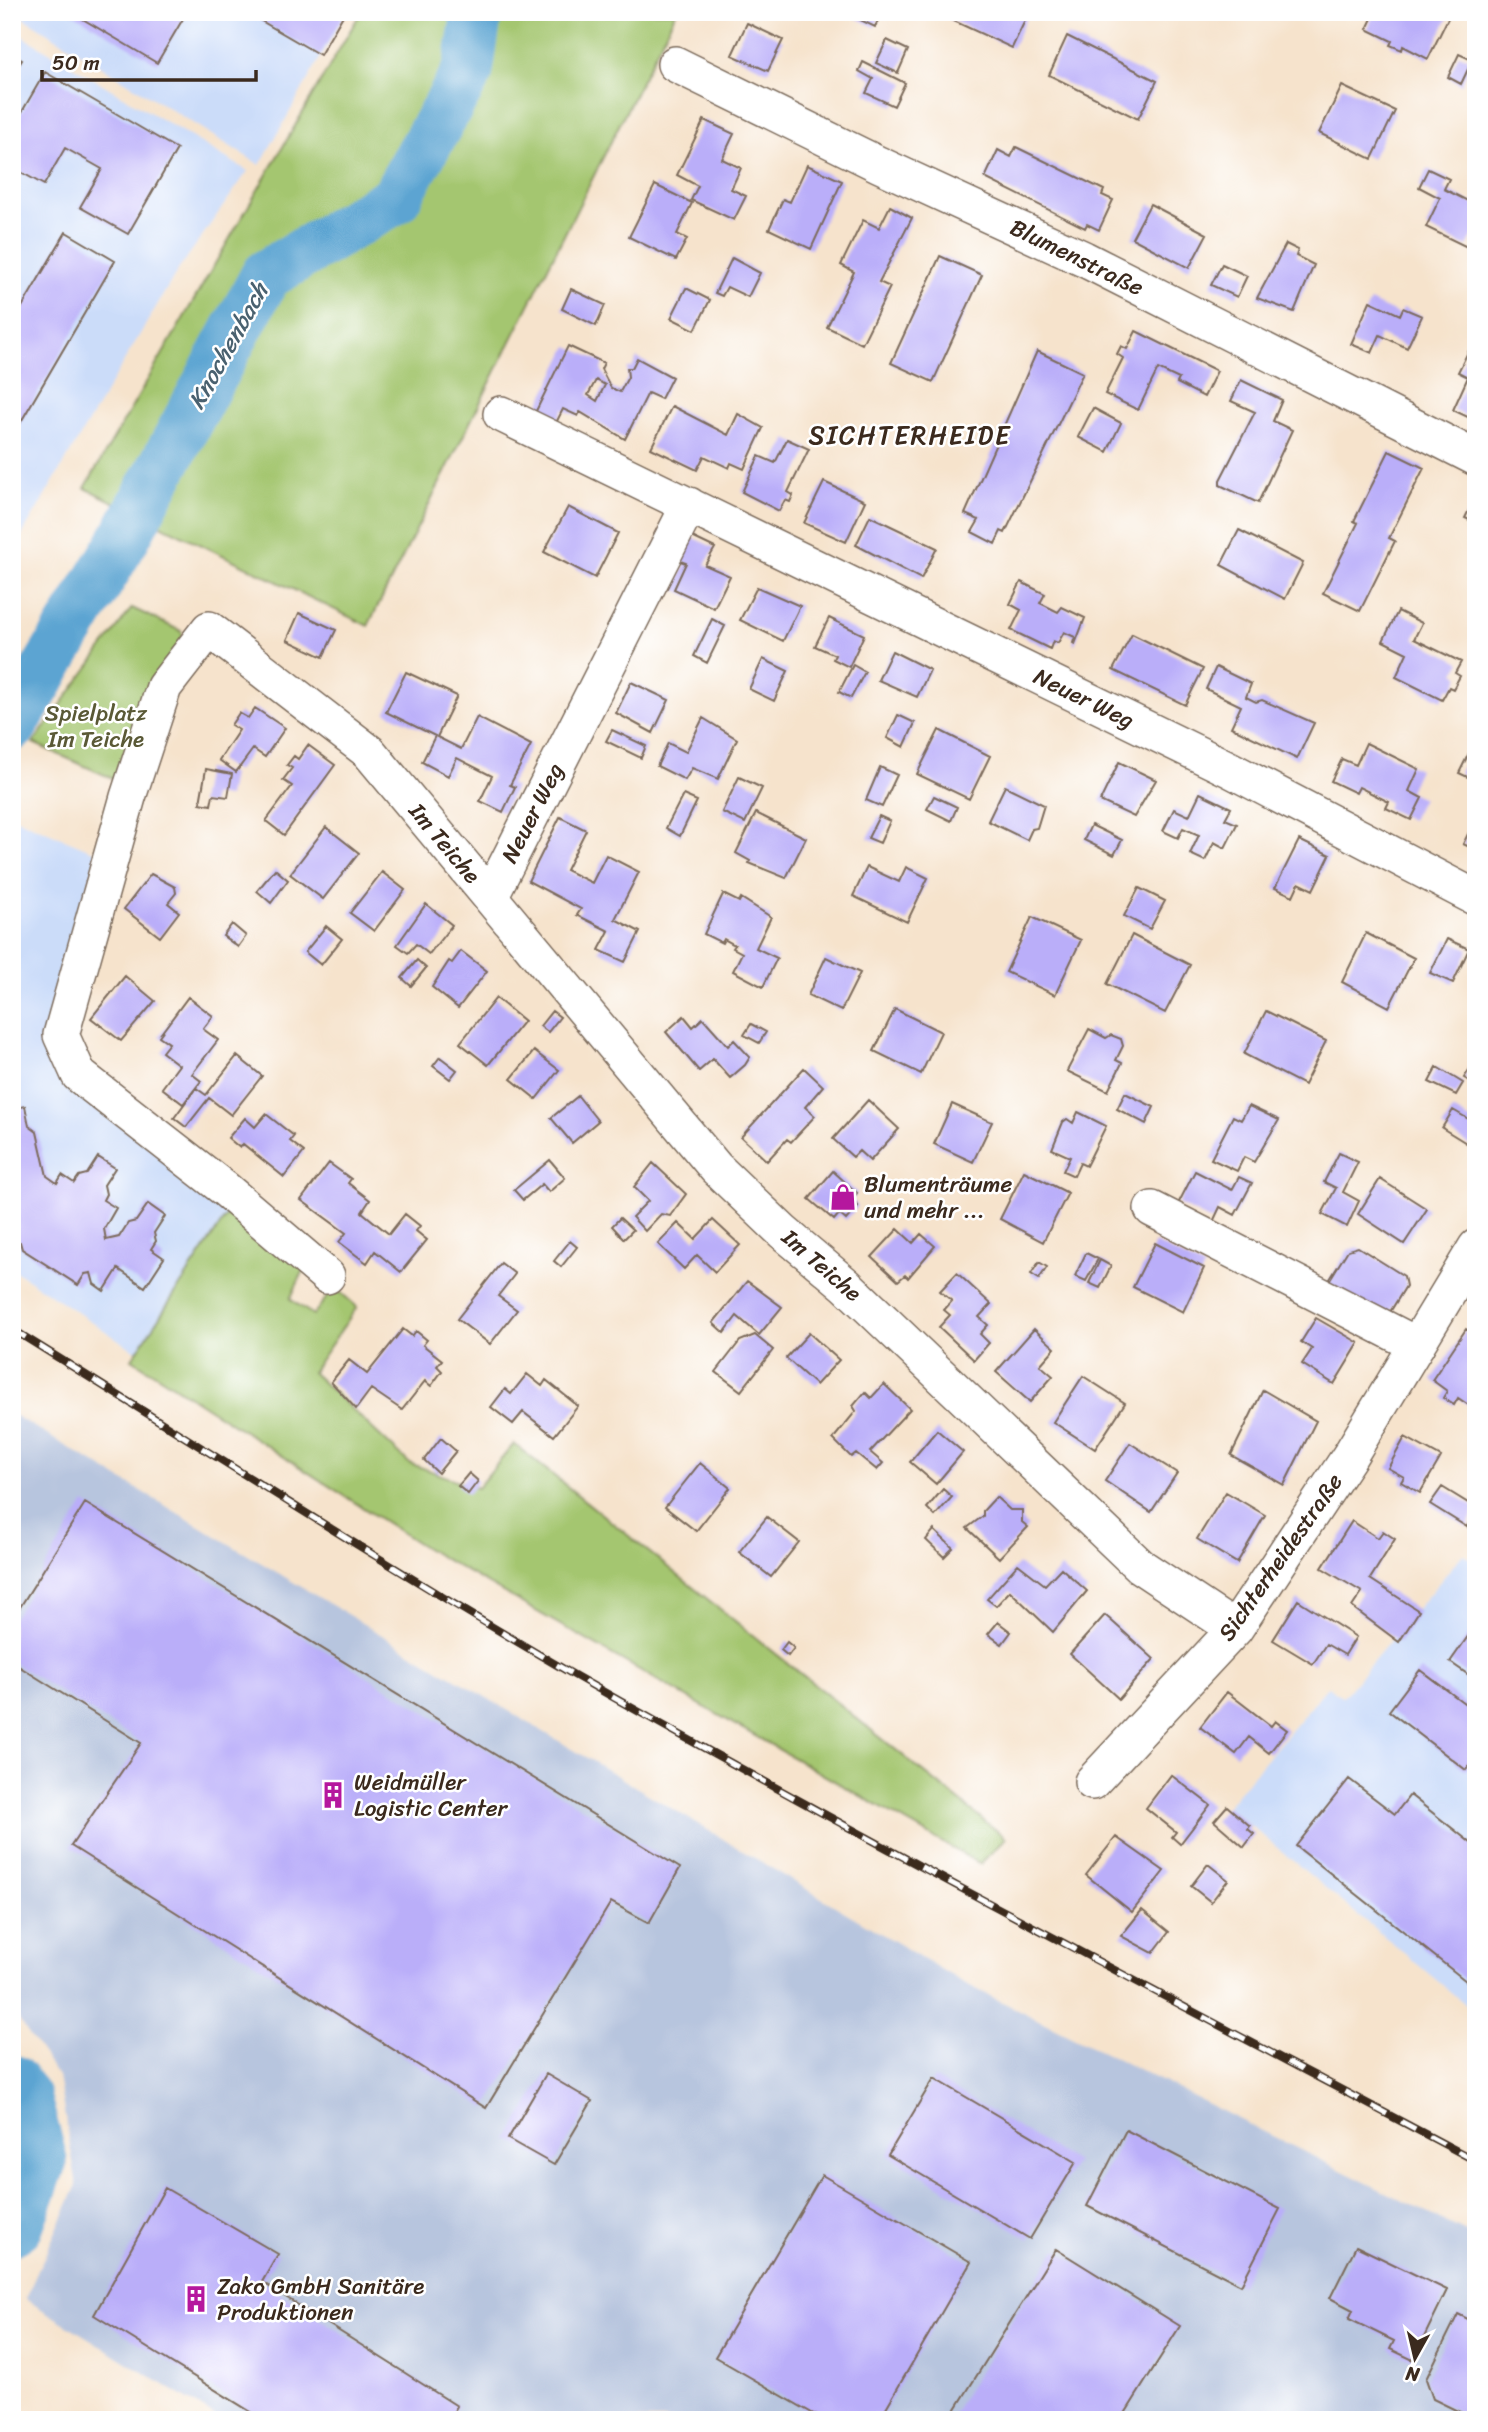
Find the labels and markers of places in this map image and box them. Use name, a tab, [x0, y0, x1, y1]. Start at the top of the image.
place label: Blumenträume und mehr ...	[864, 1164, 1012, 1231]
shop icon: Blumenträume und mehr ...	[828, 1182, 858, 1212]
place label: Weidmüller Logistic Center	[354, 1762, 509, 1829]
building icon: Weidmüller Logistic Center	[318, 1780, 348, 1810]
place label: Zako GmbH Sanitäre Produktionen	[217, 2266, 424, 2333]
building icon: Zako GmbH Sanitäre Produktionen	[181, 2284, 211, 2314]

